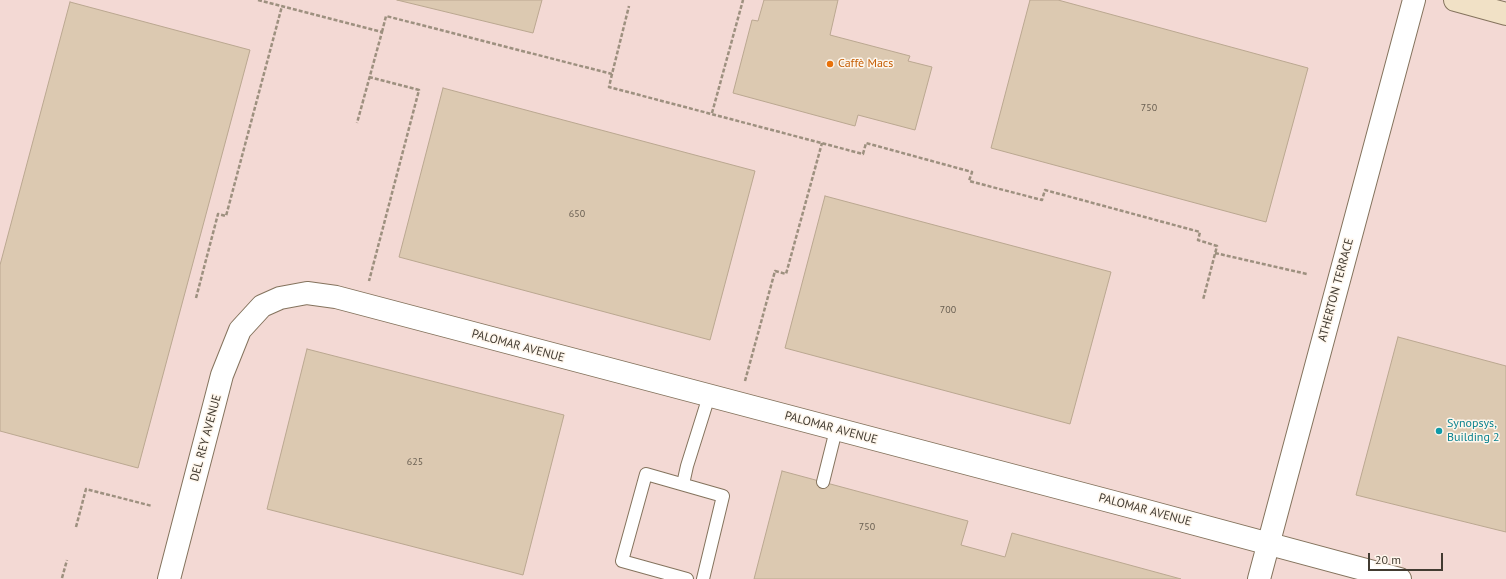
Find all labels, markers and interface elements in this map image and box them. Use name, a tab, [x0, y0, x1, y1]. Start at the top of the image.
place label: Caffè Macs	[838, 57, 893, 71]
marker: Caffè Macs	[825, 59, 835, 69]
house number: 750	[1141, 102, 1157, 114]
house number: 650	[569, 208, 585, 220]
street label: ATHERTON TERRACE	[1315, 237, 1357, 343]
house number: 700	[940, 304, 956, 316]
street label: PALOMAR AVENUE	[470, 327, 566, 365]
street label: DEL REY AVENUE	[187, 393, 225, 483]
street label: PALOMAR AVENUE	[783, 409, 879, 447]
place label: Synopsys, Building 2	[1447, 417, 1500, 445]
marker: Synopsys, Building 2	[1434, 426, 1444, 436]
house number: 625	[407, 456, 423, 468]
street label: PALOMAR AVENUE	[1097, 491, 1193, 529]
house number: 750	[859, 521, 875, 533]
scale bar	[1370, 545, 1445, 571]
text: 20 m	[1375, 552, 1401, 567]

